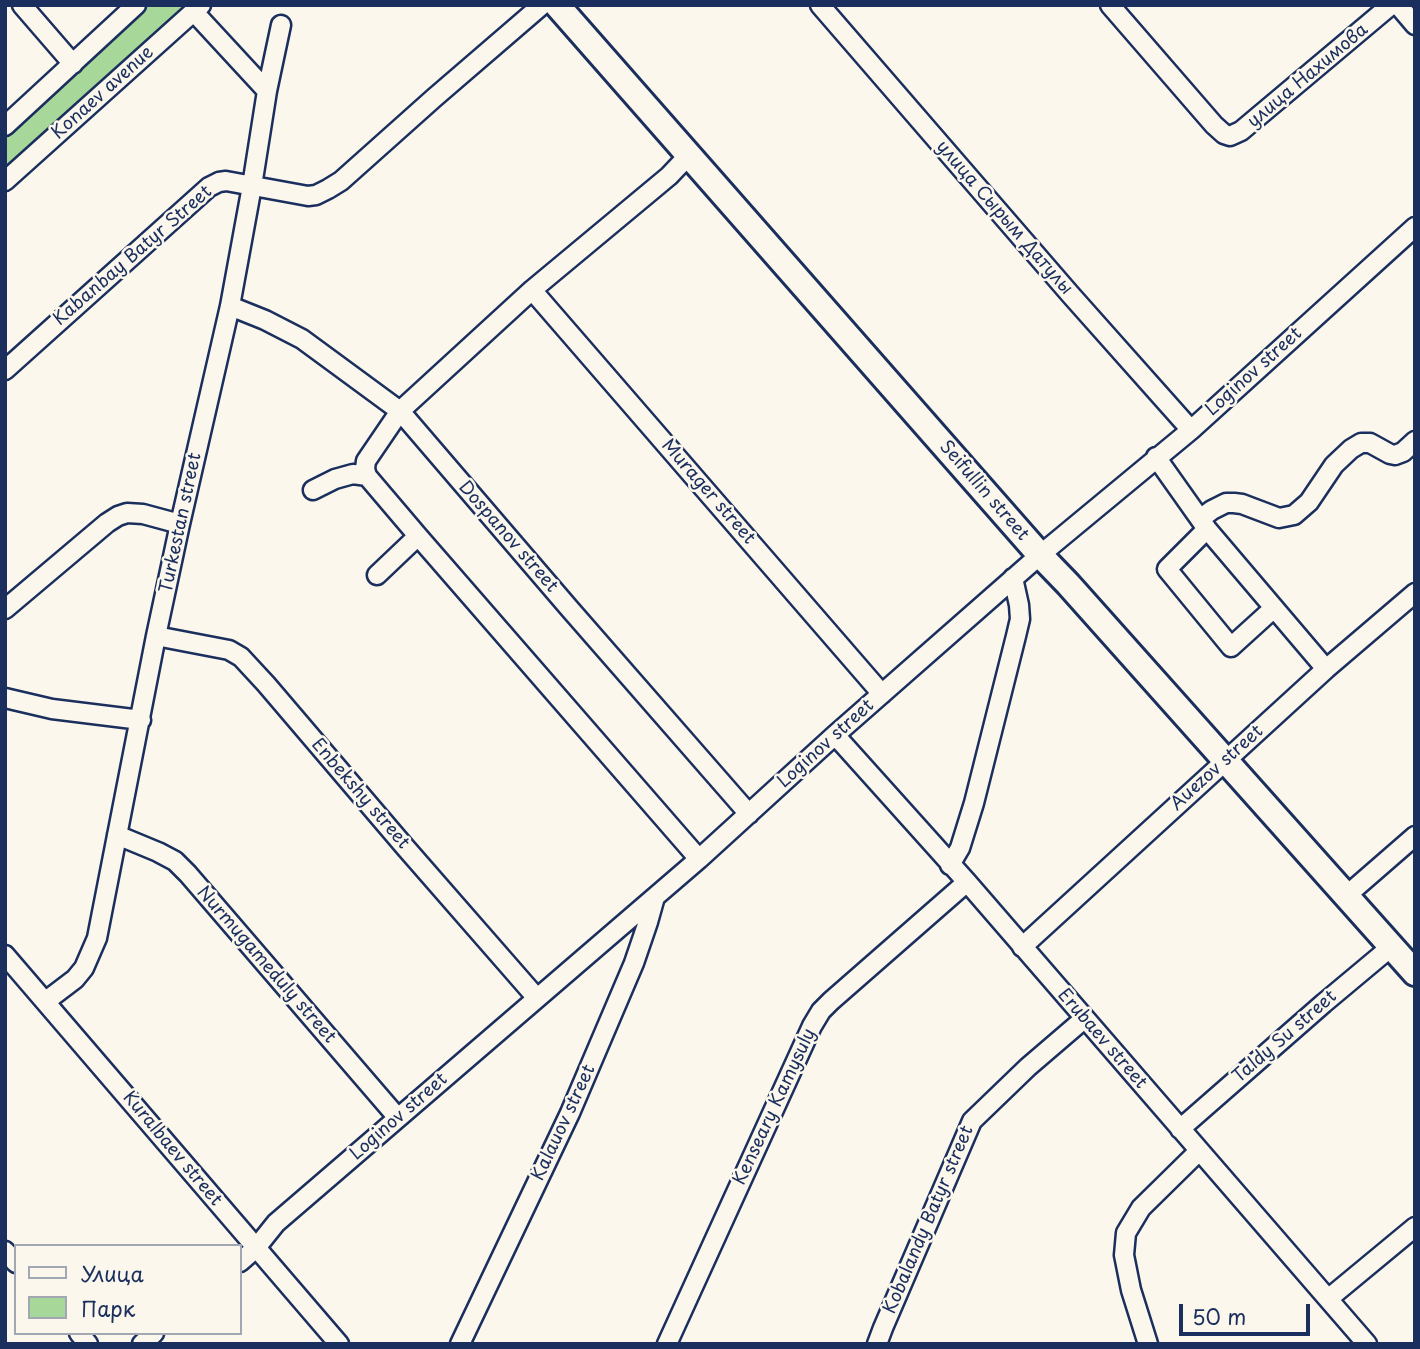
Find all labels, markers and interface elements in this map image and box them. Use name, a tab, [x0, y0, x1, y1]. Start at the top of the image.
street label: улица Нахимова	[1243, 19, 1373, 133]
street label: Konaev avenue	[48, 42, 158, 144]
street label: улица Сырым Датулы	[931, 136, 1077, 300]
street label: Kabanbay Batyr Street	[49, 181, 217, 331]
street label: Loginov street	[1201, 323, 1307, 421]
street label: Murager street	[657, 435, 759, 549]
street label: Seifullin street	[935, 437, 1033, 545]
street label: Turkestan street	[156, 451, 206, 595]
street label: Dospanov street	[454, 477, 562, 597]
street label: Loginov street	[773, 695, 879, 793]
street label: Auezov street	[1166, 721, 1268, 815]
street label: Enbekshy street	[306, 734, 414, 854]
street label: Nurmugameduly street	[192, 882, 340, 1048]
street label: Erubaev street	[1053, 985, 1151, 1093]
street label: Taldy Su street	[1229, 986, 1341, 1088]
street label: Kenseary Kamysuly	[729, 1025, 821, 1189]
street label: Kalauov street	[528, 1062, 600, 1184]
street label: Loginov street	[346, 1069, 452, 1165]
street label: Kuralbaev street	[118, 1087, 226, 1211]
street label: Kobalandy Batyr street	[880, 1123, 978, 1317]
legend	[14, 1244, 242, 1335]
text: Улица	[81, 1257, 144, 1289]
scale bar	[1182, 1290, 1313, 1334]
text: Парк	[81, 1292, 135, 1324]
text: 50 m	[1192, 1300, 1246, 1332]

